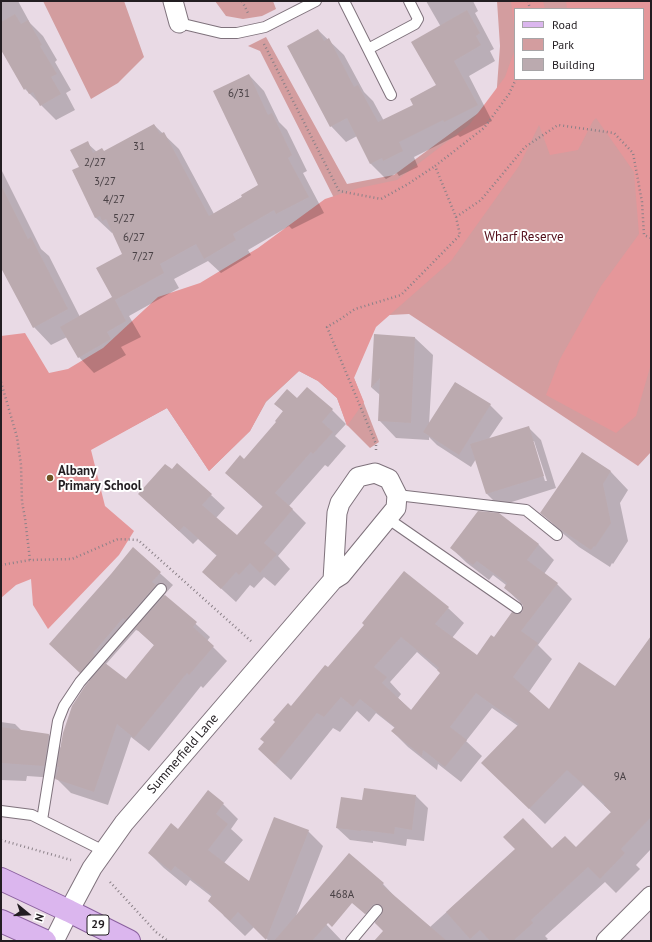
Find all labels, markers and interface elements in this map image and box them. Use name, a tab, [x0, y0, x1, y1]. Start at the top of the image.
legend	[514, 8, 644, 80]
text: Road	[552, 17, 577, 32]
text: Park	[552, 37, 574, 52]
text: Building	[552, 57, 595, 72]
house number: 6/31	[228, 87, 250, 101]
house number: 31	[133, 140, 145, 154]
house number: 2/27	[84, 156, 106, 170]
house number: 3/27	[94, 175, 116, 189]
house number: 4/27	[103, 193, 125, 207]
house number: 5/27	[113, 212, 135, 226]
park label: Wharf Reserve	[484, 229, 564, 245]
house number: 6/27	[123, 231, 145, 245]
house number: 7/27	[132, 250, 154, 264]
place label: Albany Primary School	[58, 463, 141, 494]
marker: Albany Primary School	[45, 473, 55, 483]
street label: Summerfield Lane	[144, 711, 222, 797]
house number: 9A	[614, 770, 626, 784]
house number: 468A	[330, 888, 354, 902]
north arrow	[8, 894, 48, 934]
text: N	[32, 912, 47, 923]
road number: 29	[87, 915, 109, 935]

